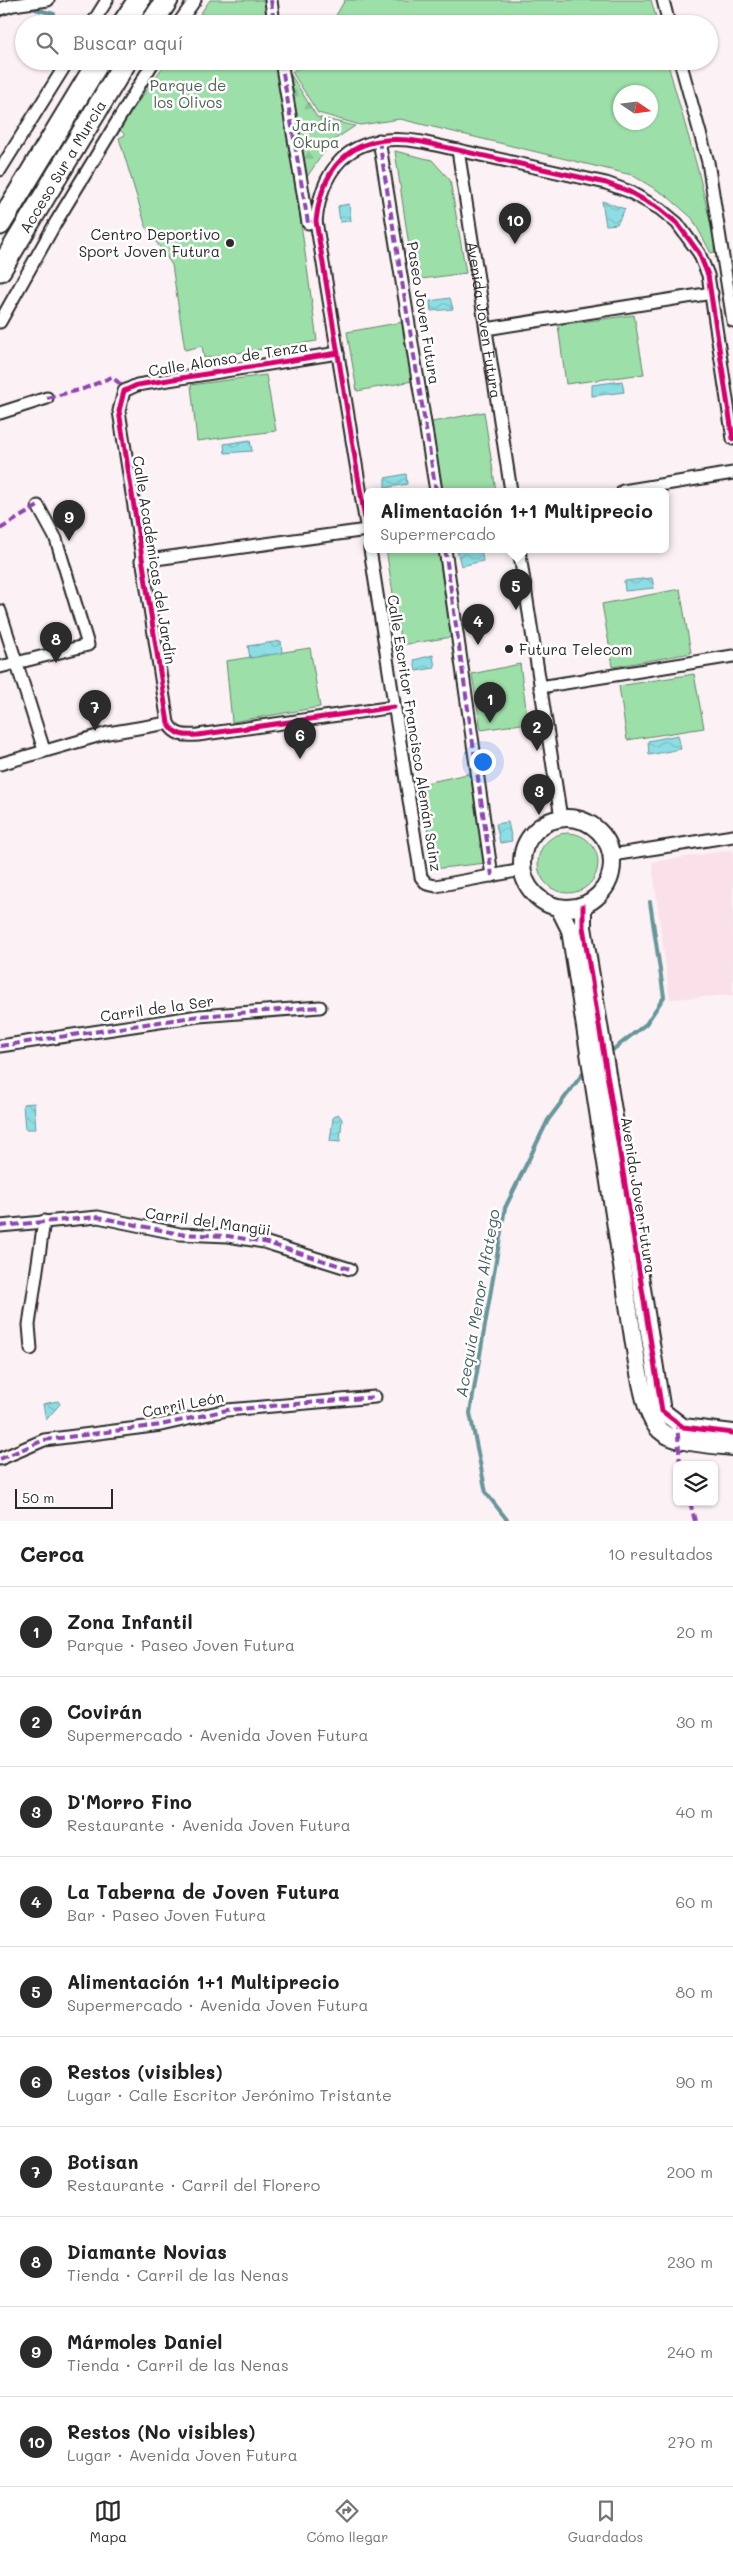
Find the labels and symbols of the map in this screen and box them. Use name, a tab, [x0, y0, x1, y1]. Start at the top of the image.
park label: Parque de los Olivos	[150, 75, 226, 112]
north arrow	[613, 85, 658, 130]
street label: Acceso Sur a Murcia	[15, 96, 110, 237]
park label: Jardín Okupa	[292, 115, 340, 152]
pin: 10	[499, 203, 531, 244]
place label: Centro Deportivo Sport Joven Futura	[79, 224, 220, 261]
marker: Centro Deportivo Sport Joven Futura	[224, 237, 236, 249]
street label: Paseo Joven Futura	[403, 240, 445, 386]
street label: Avenida Joven Futura	[462, 240, 506, 400]
street label: Calle Alonso de Tenza	[147, 336, 309, 380]
street label: Calle Académicas del Jardín	[129, 454, 181, 666]
pin: 9	[53, 500, 85, 541]
pin: 5	[500, 569, 532, 610]
street label: Calle Escritor Francisco Alemán Sainz	[383, 593, 447, 873]
pin: 4	[462, 604, 494, 645]
pin: 8	[40, 622, 72, 663]
place label: Futura Telecom	[519, 639, 632, 659]
marker: Futura Telecom	[503, 643, 515, 655]
pin: 1	[474, 682, 506, 723]
pin: 7	[79, 690, 111, 731]
pin: 2	[521, 710, 553, 751]
pin: 6	[284, 718, 316, 759]
your location	[470, 749, 496, 775]
pin: 3	[523, 774, 555, 815]
street label: Carril de la Ser	[99, 990, 215, 1026]
street label: Avenida Joven Futura	[617, 1115, 661, 1275]
street label: Carril del Mangüi	[144, 1202, 272, 1240]
water label: Acequia Menor Alfatego	[450, 1207, 504, 1399]
street label: Carril León	[141, 1386, 225, 1422]
scale bar	[15, 1486, 112, 1509]

